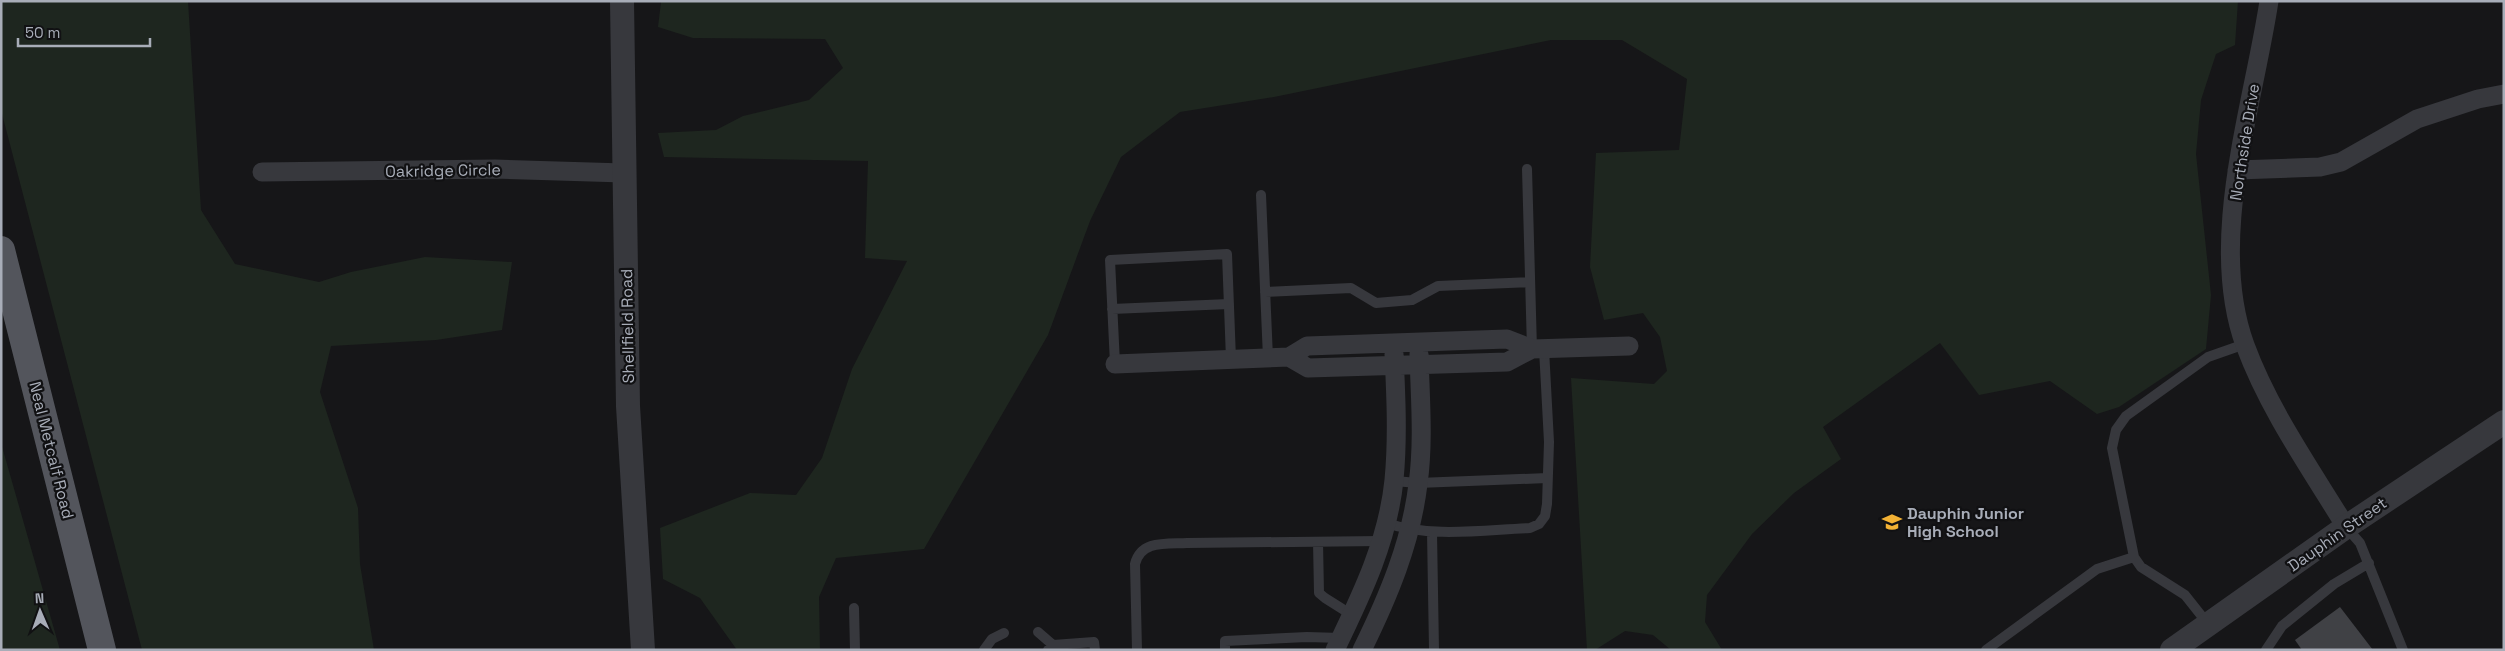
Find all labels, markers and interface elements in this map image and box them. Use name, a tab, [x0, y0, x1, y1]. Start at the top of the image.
scale bar	[18, 15, 150, 47]
text: 50 m	[25, 23, 60, 42]
street label: Northside Drive	[2225, 82, 2264, 202]
street label: Oakridge Circle	[385, 159, 501, 182]
street label: Shellfield Road	[616, 269, 639, 383]
street label: Neal Metcalf Road	[24, 379, 79, 521]
street label: Dauphin Street	[2284, 492, 2391, 576]
place label: Dauphin Junior High School	[1907, 503, 2024, 542]
school or university icon: Dauphin Junior High School	[1881, 511, 1903, 533]
north arrow	[15, 586, 65, 636]
text: N	[35, 589, 45, 607]

